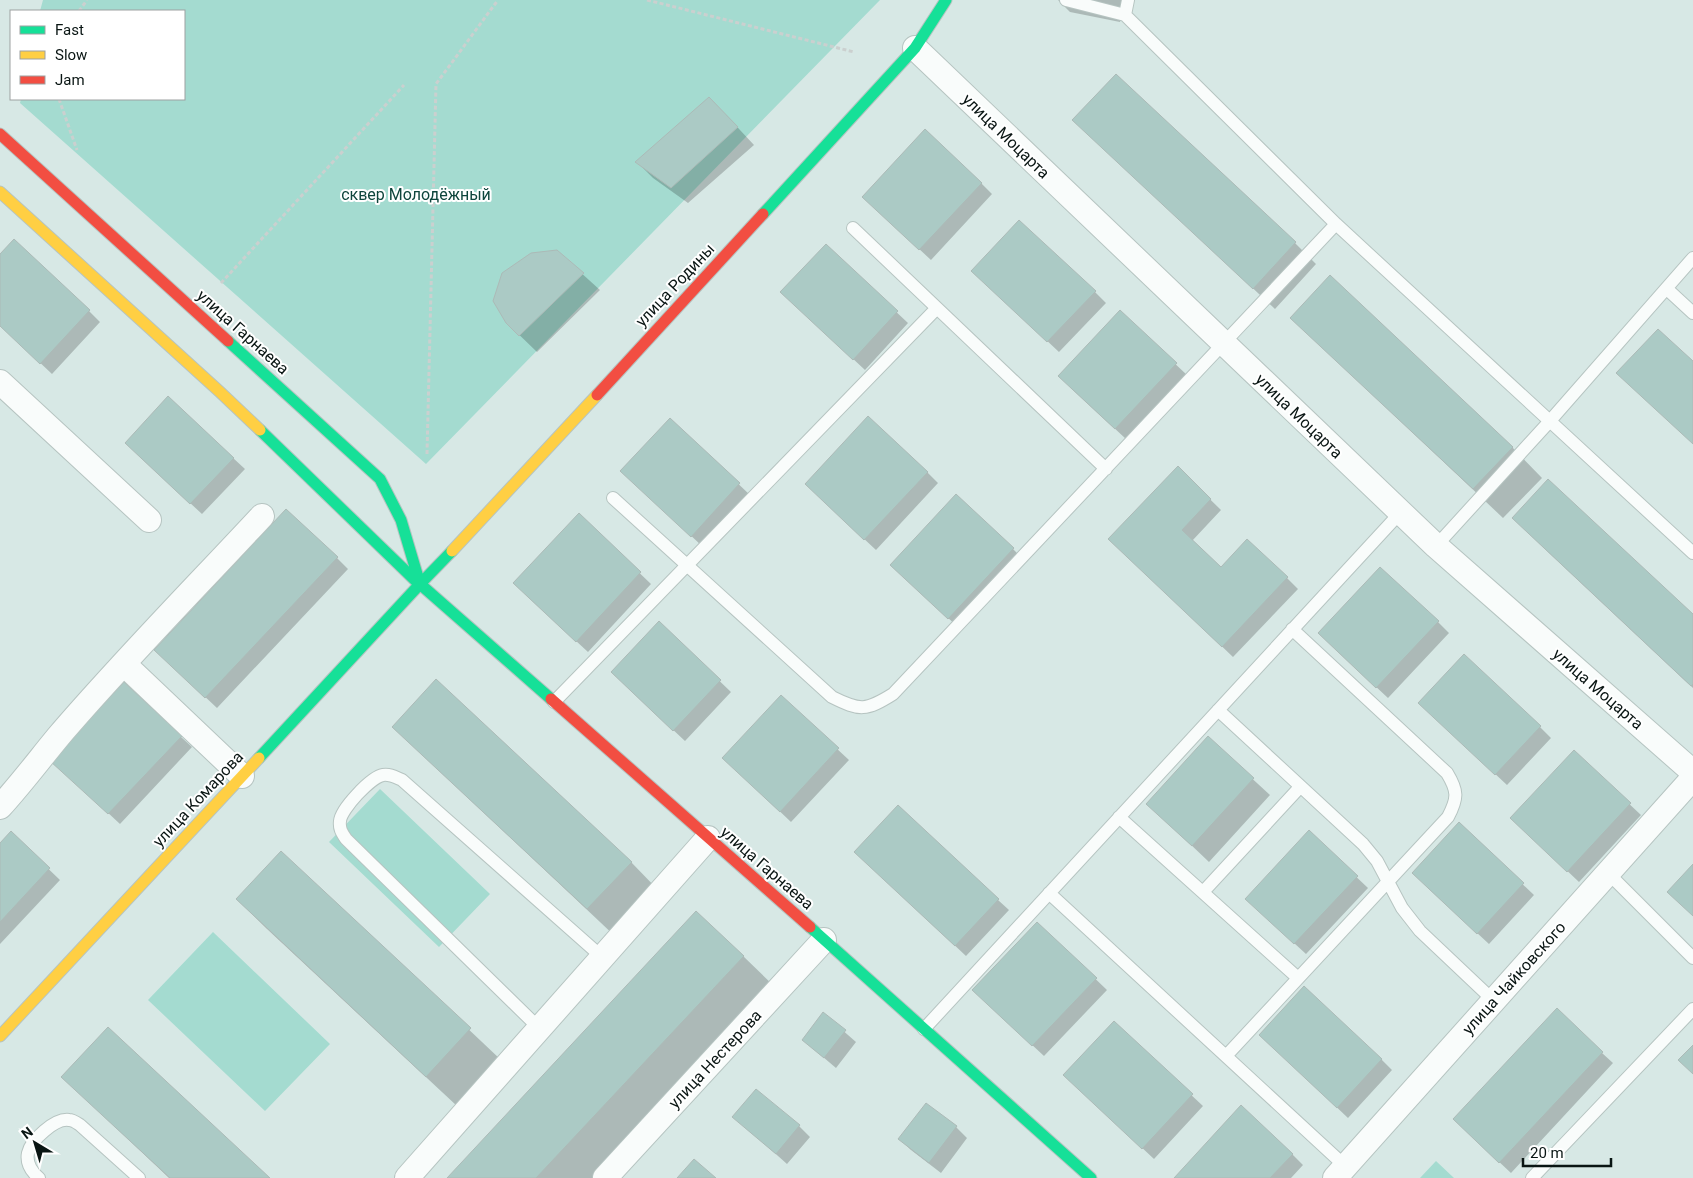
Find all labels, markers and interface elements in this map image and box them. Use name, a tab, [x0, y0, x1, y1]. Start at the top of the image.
legend	[10, 10, 185, 100]
text: Fast	[55, 21, 84, 39]
text: Slow	[55, 46, 87, 64]
text: Jam	[55, 71, 85, 89]
street label: улица Моцарта	[958, 90, 1054, 182]
park label: сквер Молодёжный	[341, 185, 491, 204]
street label: улица Родины	[632, 239, 718, 331]
street label: улица Гарнаева	[193, 286, 293, 378]
street label: улица Моцарта	[1251, 370, 1347, 462]
street label: улица Моцарта	[1549, 644, 1647, 734]
street label: улица Комарова	[149, 747, 247, 851]
street label: улица Гарнаева	[717, 822, 817, 914]
street label: улица Чайковского	[1458, 918, 1570, 1038]
street label: улица Нестерова	[665, 1006, 765, 1112]
north arrow	[10, 1118, 60, 1168]
text: N	[18, 1123, 36, 1142]
scale bar	[1523, 1136, 1610, 1168]
text: 20 m	[1530, 1144, 1564, 1162]

